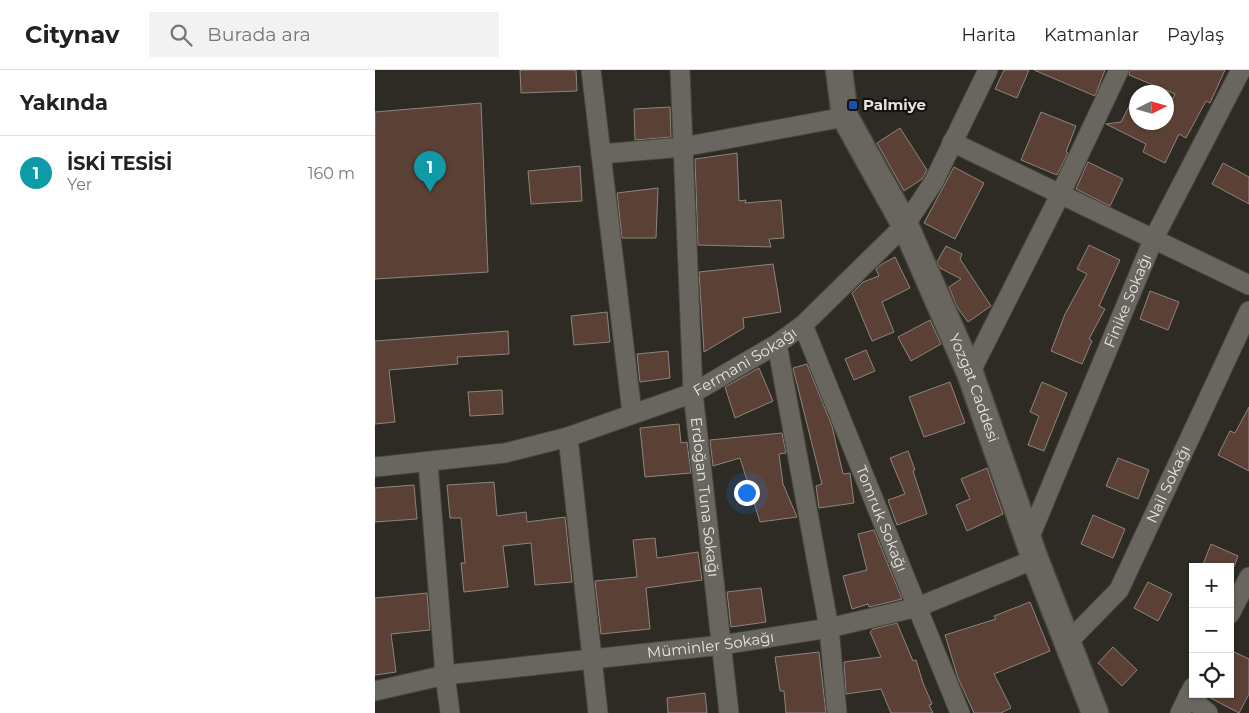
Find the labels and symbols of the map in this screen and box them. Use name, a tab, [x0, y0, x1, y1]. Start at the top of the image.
north arrow	[1129, 85, 1174, 130]
place label: Palmiye	[863, 95, 926, 114]
marker: Palmiye	[847, 99, 859, 111]
pin: 1	[414, 151, 446, 192]
street label: Finike Sokağı	[1099, 251, 1155, 350]
street label: Fermani Sokağı	[690, 323, 800, 400]
street label: Yozgat Caddesi	[945, 331, 1003, 445]
street label: Erdoğan Tuna Sokağı	[687, 416, 724, 578]
street label: Nail Sokağı	[1142, 442, 1194, 526]
street label: Tomruk Sokağı	[852, 463, 912, 574]
your location	[734, 480, 760, 506]
street label: Müminler Sokağı	[646, 627, 775, 662]

